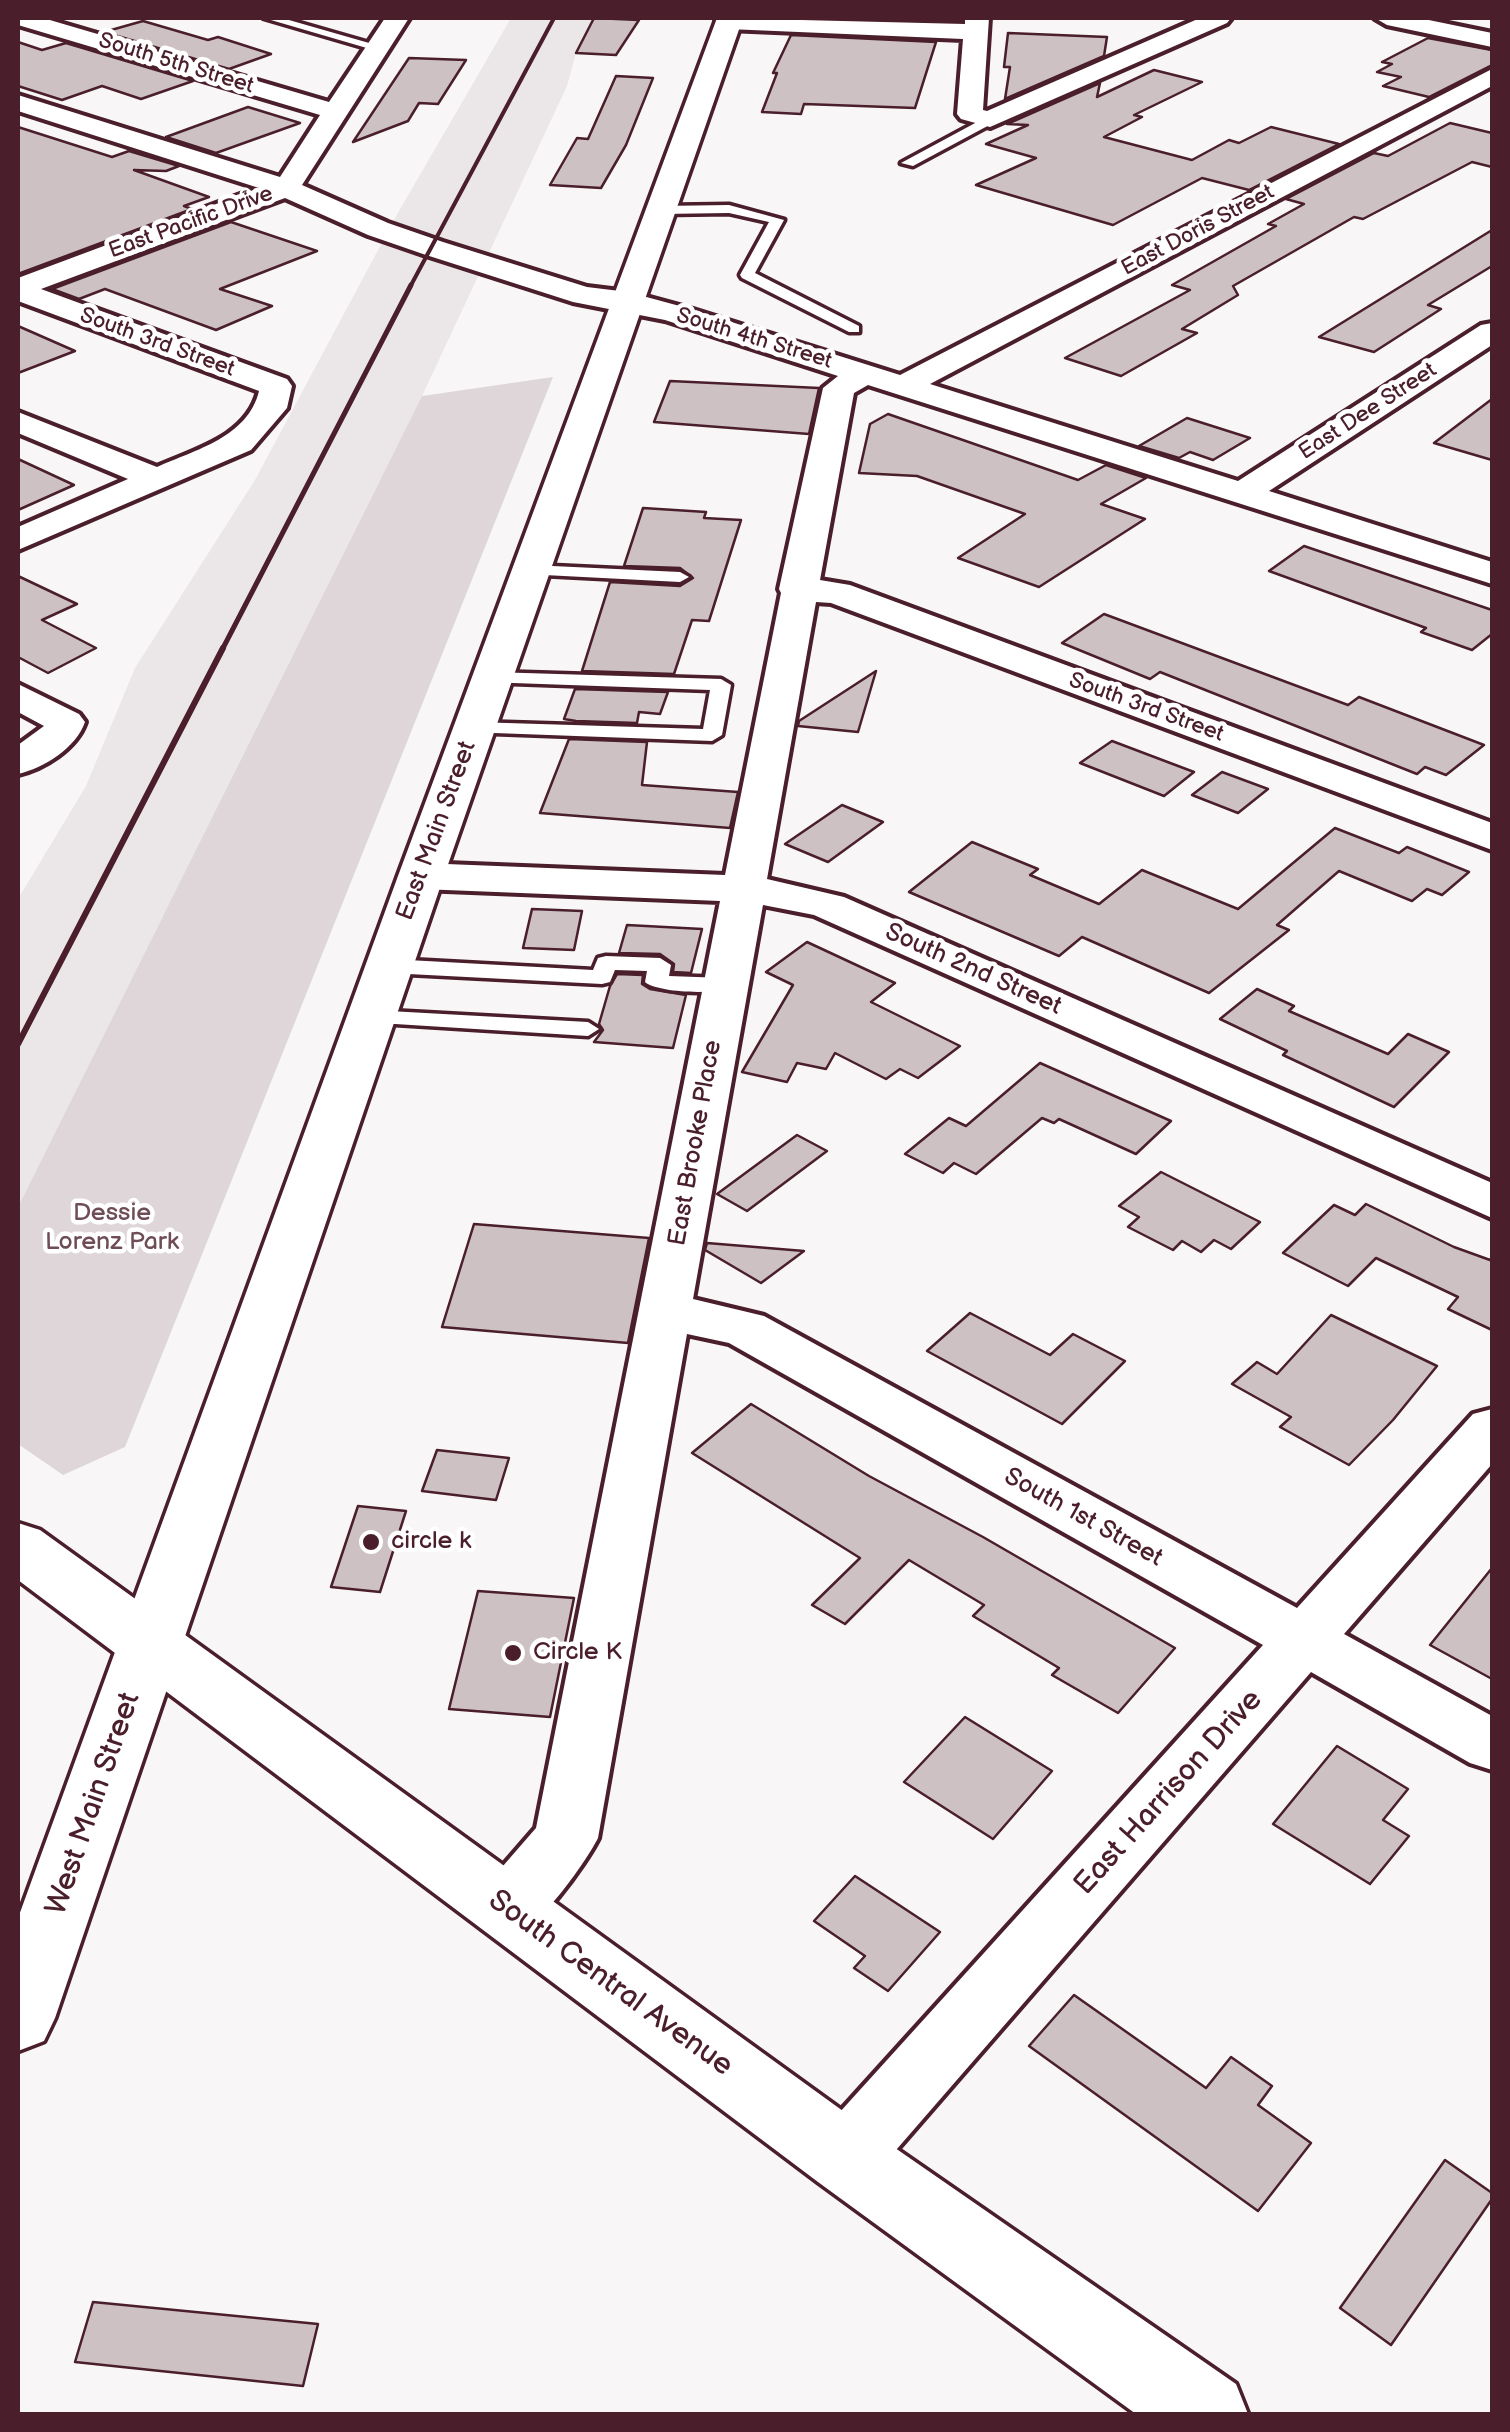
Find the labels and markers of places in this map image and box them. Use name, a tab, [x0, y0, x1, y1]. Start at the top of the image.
place label: circle k	[391, 1527, 471, 1557]
marker: circle k	[360, 1531, 382, 1553]
place label: Circle K	[533, 1638, 622, 1668]
marker: Circle K	[502, 1642, 524, 1664]

